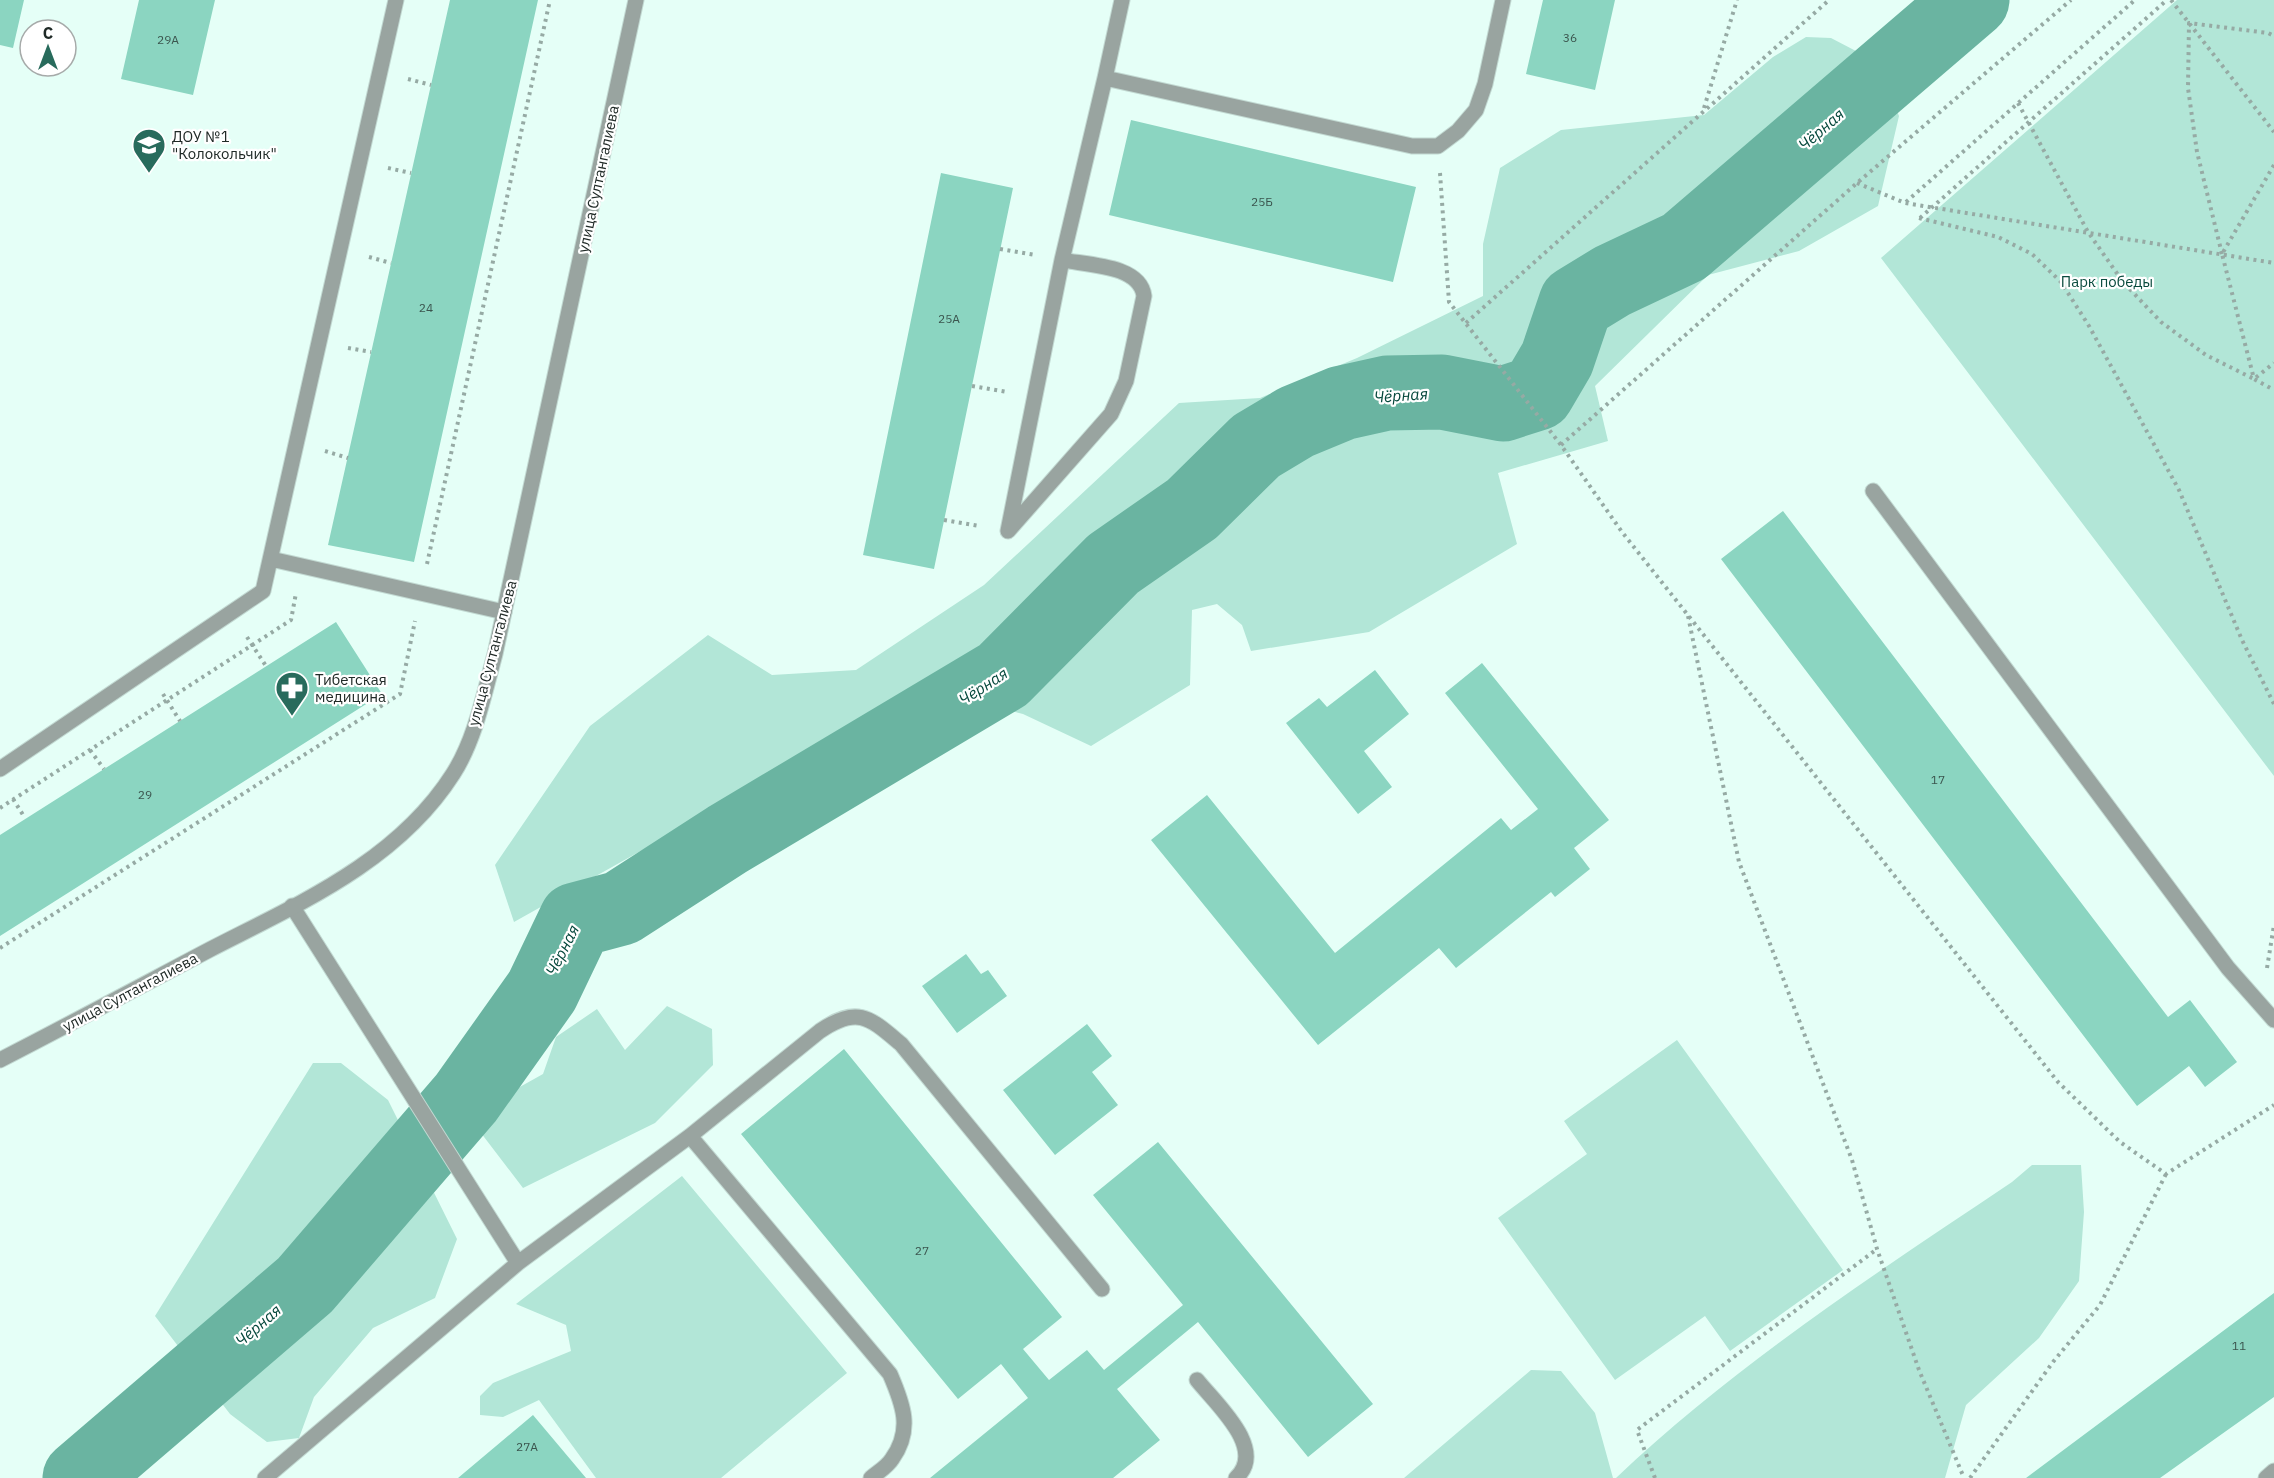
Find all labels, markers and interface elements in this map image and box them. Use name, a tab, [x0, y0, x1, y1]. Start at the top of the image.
north arrow	[18, 18, 78, 78]
text: С	[43, 23, 53, 43]
house number: 36	[1563, 30, 1577, 45]
house number: 29А	[157, 32, 179, 47]
street label: улица Султангалиева	[573, 104, 623, 254]
water label: Чёрная	[1794, 104, 1848, 154]
school or university icon: ДОУ №1 "Колокольчик"	[131, 127, 167, 174]
place label: ДОУ №1 "Колокольчик"	[172, 127, 277, 163]
house number: 25Б	[1251, 194, 1273, 209]
park label: Парк победы	[2061, 272, 2153, 291]
house number: 24	[419, 300, 433, 315]
house number: 25А	[938, 311, 960, 326]
water label: Чёрная	[1373, 383, 1429, 407]
street label: улица Султангалиева	[463, 578, 521, 728]
water label: Чёрная	[955, 663, 1011, 709]
pharmacy icon: Тибетская медицина	[274, 670, 310, 717]
place label: Тибетская медицина	[315, 670, 387, 706]
house number: 17	[1931, 772, 1945, 787]
house number: 29	[138, 787, 152, 802]
water label: Чёрная	[541, 921, 583, 979]
street label: улица Султангалиева	[59, 948, 201, 1036]
house number: 27	[915, 1243, 929, 1258]
water label: Чёрная	[231, 1300, 285, 1350]
house number: 11	[2232, 1338, 2246, 1353]
house number: 27А	[516, 1439, 538, 1454]

